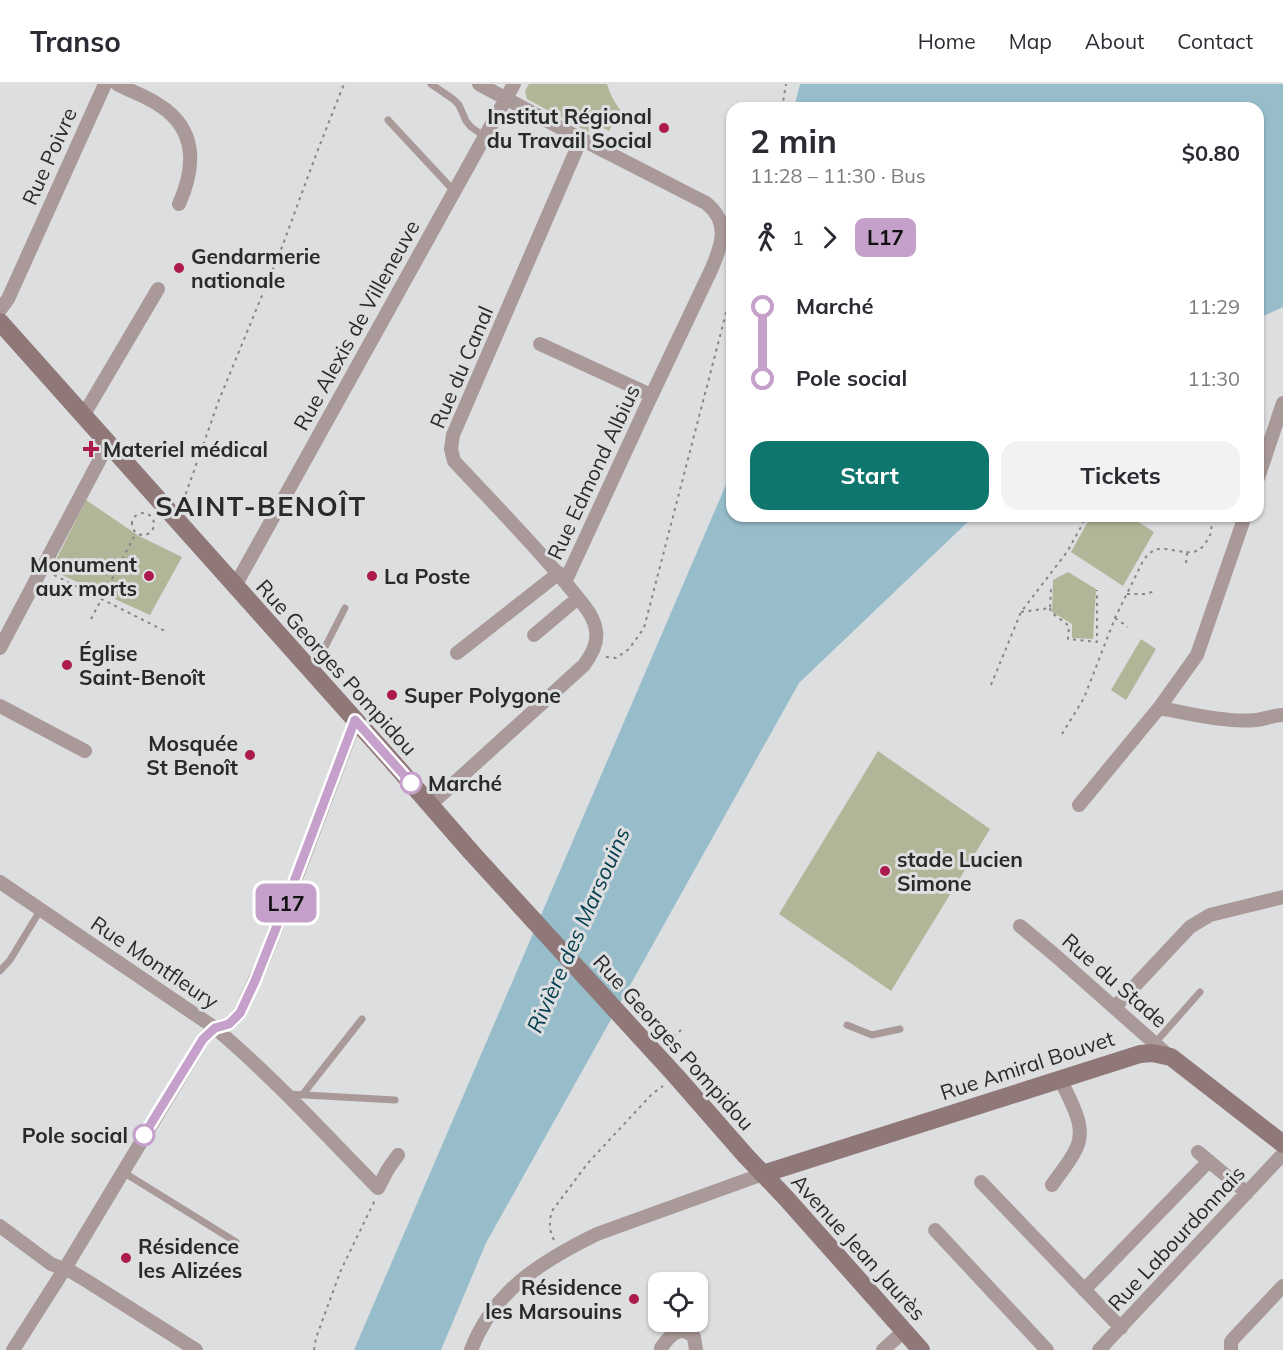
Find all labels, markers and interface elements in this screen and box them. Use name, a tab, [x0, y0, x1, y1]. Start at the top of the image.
text: Transo	[30, 24, 121, 59]
text: Home	[918, 28, 976, 54]
text: Map	[1009, 28, 1052, 54]
text: About	[1085, 28, 1144, 54]
text: Contact	[1177, 28, 1253, 54]
street label: Rue Poivre	[16, 103, 82, 209]
place label: Institut Régional du Travail Social	[487, 103, 652, 153]
text: 2 min	[750, 120, 837, 161]
marker: Institut Régional du Travail Social	[657, 121, 671, 135]
text: $0.80	[1182, 139, 1240, 167]
text: 11:28 – 11:30 · Bus	[750, 163, 926, 188]
street label: Rue Alexis de Villeneuve	[287, 215, 425, 435]
icon: walk	[750, 221, 783, 254]
icon: forward	[813, 221, 846, 254]
text: L17	[867, 224, 904, 250]
text: 1	[792, 225, 804, 250]
place label: Gendarmerie nationale	[191, 243, 321, 293]
marker: Gendarmerie nationale	[172, 261, 186, 275]
text: Marché	[796, 292, 874, 320]
text: 11:29	[1187, 294, 1240, 319]
street label: Rue du Canal	[424, 302, 498, 432]
text: Pole social	[796, 364, 907, 392]
text: 11:30	[1187, 366, 1240, 391]
street label: Rue Edmond Albius	[541, 380, 645, 564]
place label: Materiel médical	[103, 436, 268, 462]
button: Start	[750, 441, 989, 510]
button: Tickets	[1001, 441, 1240, 510]
marker: Materiel médical	[84, 442, 98, 456]
district label: SAINT-BENOÎT	[155, 489, 367, 523]
place label: Monument aux morts	[30, 551, 137, 601]
place label: La Poste	[384, 563, 470, 589]
marker: Monument aux morts	[142, 569, 156, 583]
marker: La Poste	[365, 569, 379, 583]
street label: Rue Georges Pompidou	[251, 574, 423, 760]
place label: Église Saint-Benoît	[79, 640, 205, 690]
marker: Église Saint-Benoît	[60, 658, 74, 672]
place label: Super Polygone	[404, 682, 561, 708]
marker: Super Polygone	[385, 688, 399, 702]
place label: Mosquée St Benoît	[146, 730, 238, 780]
marker: Mosquée St Benoît	[243, 748, 257, 762]
place label: Marché	[428, 770, 502, 796]
marker: Marché	[400, 772, 422, 794]
water label: Rivière des Marsouins	[520, 823, 636, 1037]
place label: stade Lucien Simone	[897, 846, 1023, 896]
marker: stade Lucien Simone	[878, 864, 892, 878]
line badge: L17	[252, 884, 320, 922]
text: L17	[268, 890, 304, 916]
street label: Rue Montfleury	[86, 910, 224, 1014]
street label: Rue du Stade	[1057, 927, 1173, 1033]
street label: Rue Georges Pompidou	[588, 949, 760, 1135]
street label: Rue Amiral Bouvet	[937, 1025, 1117, 1105]
place label: Pole social	[22, 1122, 128, 1148]
marker: Pole social	[133, 1124, 155, 1146]
street label: Rue Labourdonnais	[1102, 1160, 1250, 1316]
street label: Avenue Jean Jaurès	[786, 1168, 932, 1326]
place label: Résidence les Alizées	[138, 1233, 242, 1283]
marker: Résidence les Alizées	[119, 1251, 133, 1265]
map controls	[648, 1272, 708, 1332]
button: locate	[648, 1272, 708, 1332]
place label: Résidence les Marsouins	[485, 1274, 622, 1324]
marker: Résidence les Marsouins	[627, 1292, 641, 1306]

